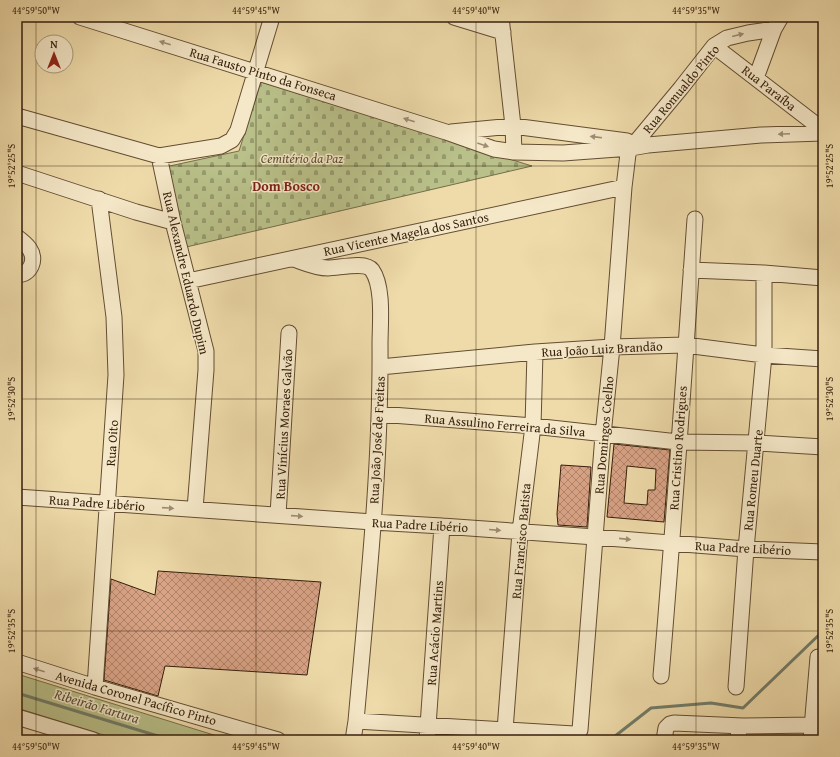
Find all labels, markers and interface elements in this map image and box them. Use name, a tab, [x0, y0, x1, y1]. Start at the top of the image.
text: 44°59'50"W	[12, 3, 60, 18]
text: 44°59'45"W	[232, 3, 280, 18]
text: 44°59'40"W	[452, 3, 500, 18]
text: 44°59'35"W	[672, 3, 720, 18]
one-way arrow	[733, 32, 745, 38]
north arrow	[34, 34, 74, 74]
text: N	[50, 36, 58, 52]
one-way arrow	[159, 40, 171, 46]
street label: Rua Romualdo Pinto	[638, 40, 724, 138]
street label: Rua Fausto Pinto da Fonseca	[187, 43, 340, 106]
street label: Rua Paraíba	[738, 61, 801, 116]
one-way arrow	[403, 117, 415, 123]
one-way arrow	[778, 131, 790, 138]
one-way arrow	[589, 134, 602, 140]
one-way arrow	[477, 143, 489, 149]
text: 19°52'25"S	[4, 144, 19, 188]
text: 19°52'25"S	[822, 144, 837, 188]
park label: Cemitério da Paz	[261, 149, 343, 168]
district label: Dom Bosco	[252, 176, 320, 196]
street label: Rua Alexandre Eduardo Dupim	[158, 190, 214, 357]
street label: Rua Vicente Magela dos Santos	[322, 207, 490, 261]
street label: Rua João Luiz Brandão	[541, 336, 663, 362]
street label: Rua Vinícius Moraes Galvão	[271, 348, 297, 500]
street label: Rua Domingos Coelho	[589, 375, 619, 495]
street label: Rua João José de Freitas	[364, 376, 390, 504]
text: 19°52'30"S	[4, 377, 19, 421]
text: 19°52'30"S	[822, 377, 837, 421]
street label: Rua Cristino Rodrigues	[664, 385, 692, 511]
street label: Rua Assulino Ferreira da Silva	[424, 409, 587, 442]
street label: Rua Oito	[101, 419, 123, 467]
street label: Rua Romeu Duarte	[738, 429, 768, 531]
street label: Rua Francisco Batista	[506, 482, 536, 600]
street label: Rua Padre Libério	[48, 490, 146, 516]
one-way arrow	[162, 504, 174, 511]
one-way arrow	[291, 513, 303, 520]
street label: Rua Padre Libério	[371, 513, 469, 537]
one-way arrow	[489, 526, 501, 533]
one-way arrow	[619, 536, 631, 543]
street label: Rua Padre Libério	[694, 536, 792, 560]
street label: Rua Acácio Martins	[422, 580, 448, 686]
text: 19°52'35"S	[4, 609, 19, 653]
text: 19°52'35"S	[822, 609, 837, 653]
one-way arrow	[33, 666, 45, 672]
street label: Avenida Coronel Pacífico Pinto	[53, 666, 219, 730]
water label: Ribeirão Fartura	[51, 683, 142, 729]
text: 44°59'50"W	[12, 739, 60, 754]
text: 44°59'45"W	[232, 739, 280, 754]
text: 44°59'40"W	[452, 739, 500, 754]
text: 44°59'35"W	[672, 739, 720, 754]

